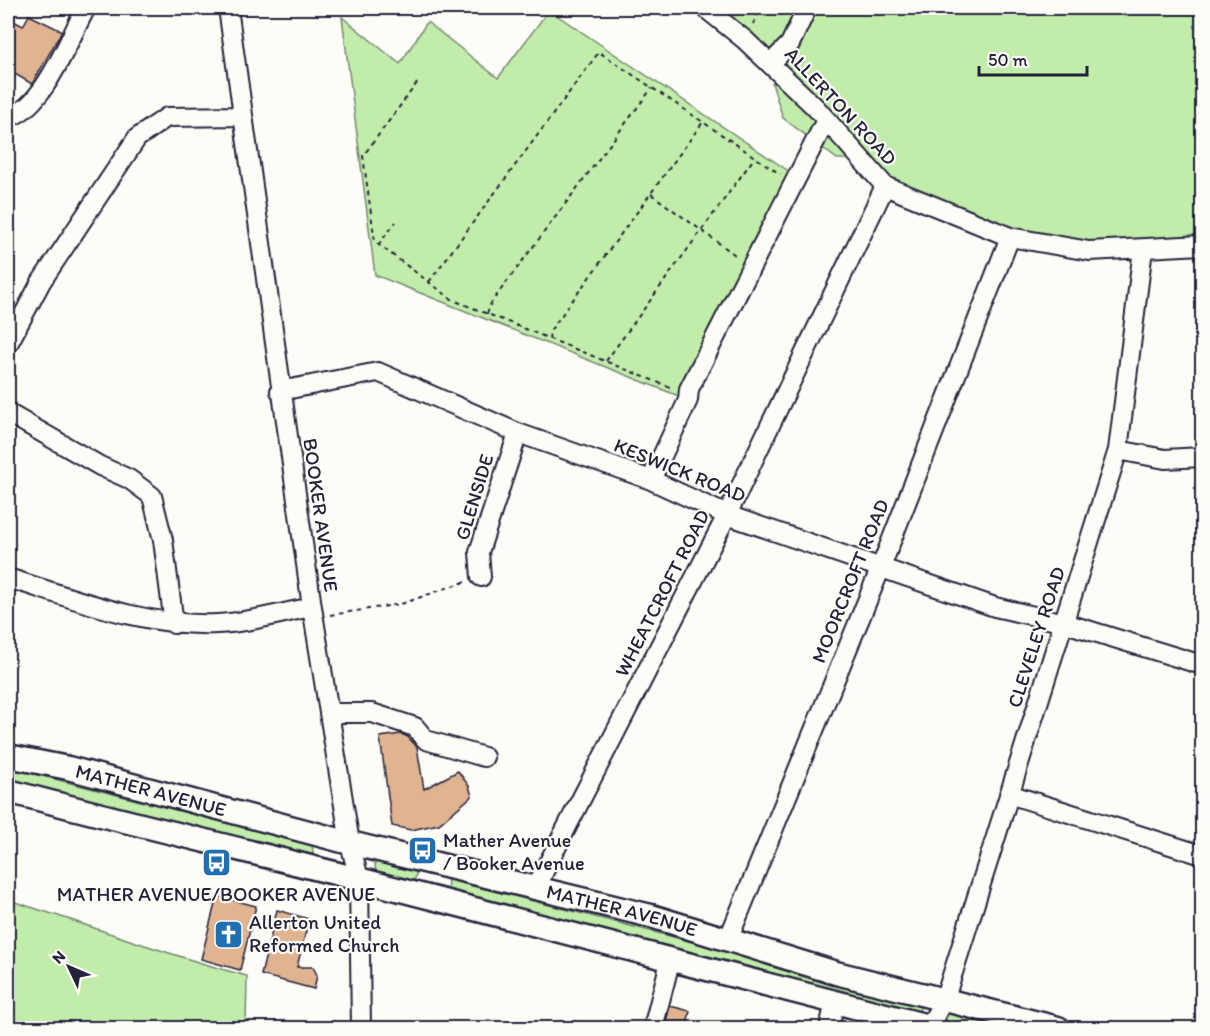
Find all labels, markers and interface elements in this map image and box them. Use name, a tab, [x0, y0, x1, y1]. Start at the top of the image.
scale bar	[979, 39, 1087, 77]
street label: ALLERTON ROAD	[780, 42, 902, 170]
text: 50 m	[988, 49, 1028, 71]
street label: KESWICK ROAD	[611, 433, 749, 507]
street label: BOOKER AVENUE	[298, 437, 344, 593]
street label: GLENSIDE	[450, 451, 498, 543]
street label: MOORCROFT ROAD	[806, 496, 894, 666]
street label: WHEATCROFT ROAD	[609, 505, 715, 681]
street label: CLEVELEY ROAD	[1002, 563, 1070, 711]
street label: MATHER AVENUE	[73, 759, 229, 822]
place label: Mather Avenue / Booker Avenue	[443, 828, 585, 875]
bus stop icon: Mather Avenue / Booker Avenue	[406, 835, 438, 867]
bus stop icon: MATHER AVENUE/BOOKER AVENUE	[200, 847, 232, 879]
street label: MATHER AVENUE	[544, 879, 700, 942]
place label: MATHER AVENUE/BOOKER AVENUE	[57, 882, 375, 906]
place label: Allerton United Reformed Church	[249, 910, 399, 957]
church icon: Allerton United Reformed Church	[212, 918, 244, 950]
north arrow	[39, 937, 99, 997]
text: N	[48, 946, 69, 967]

